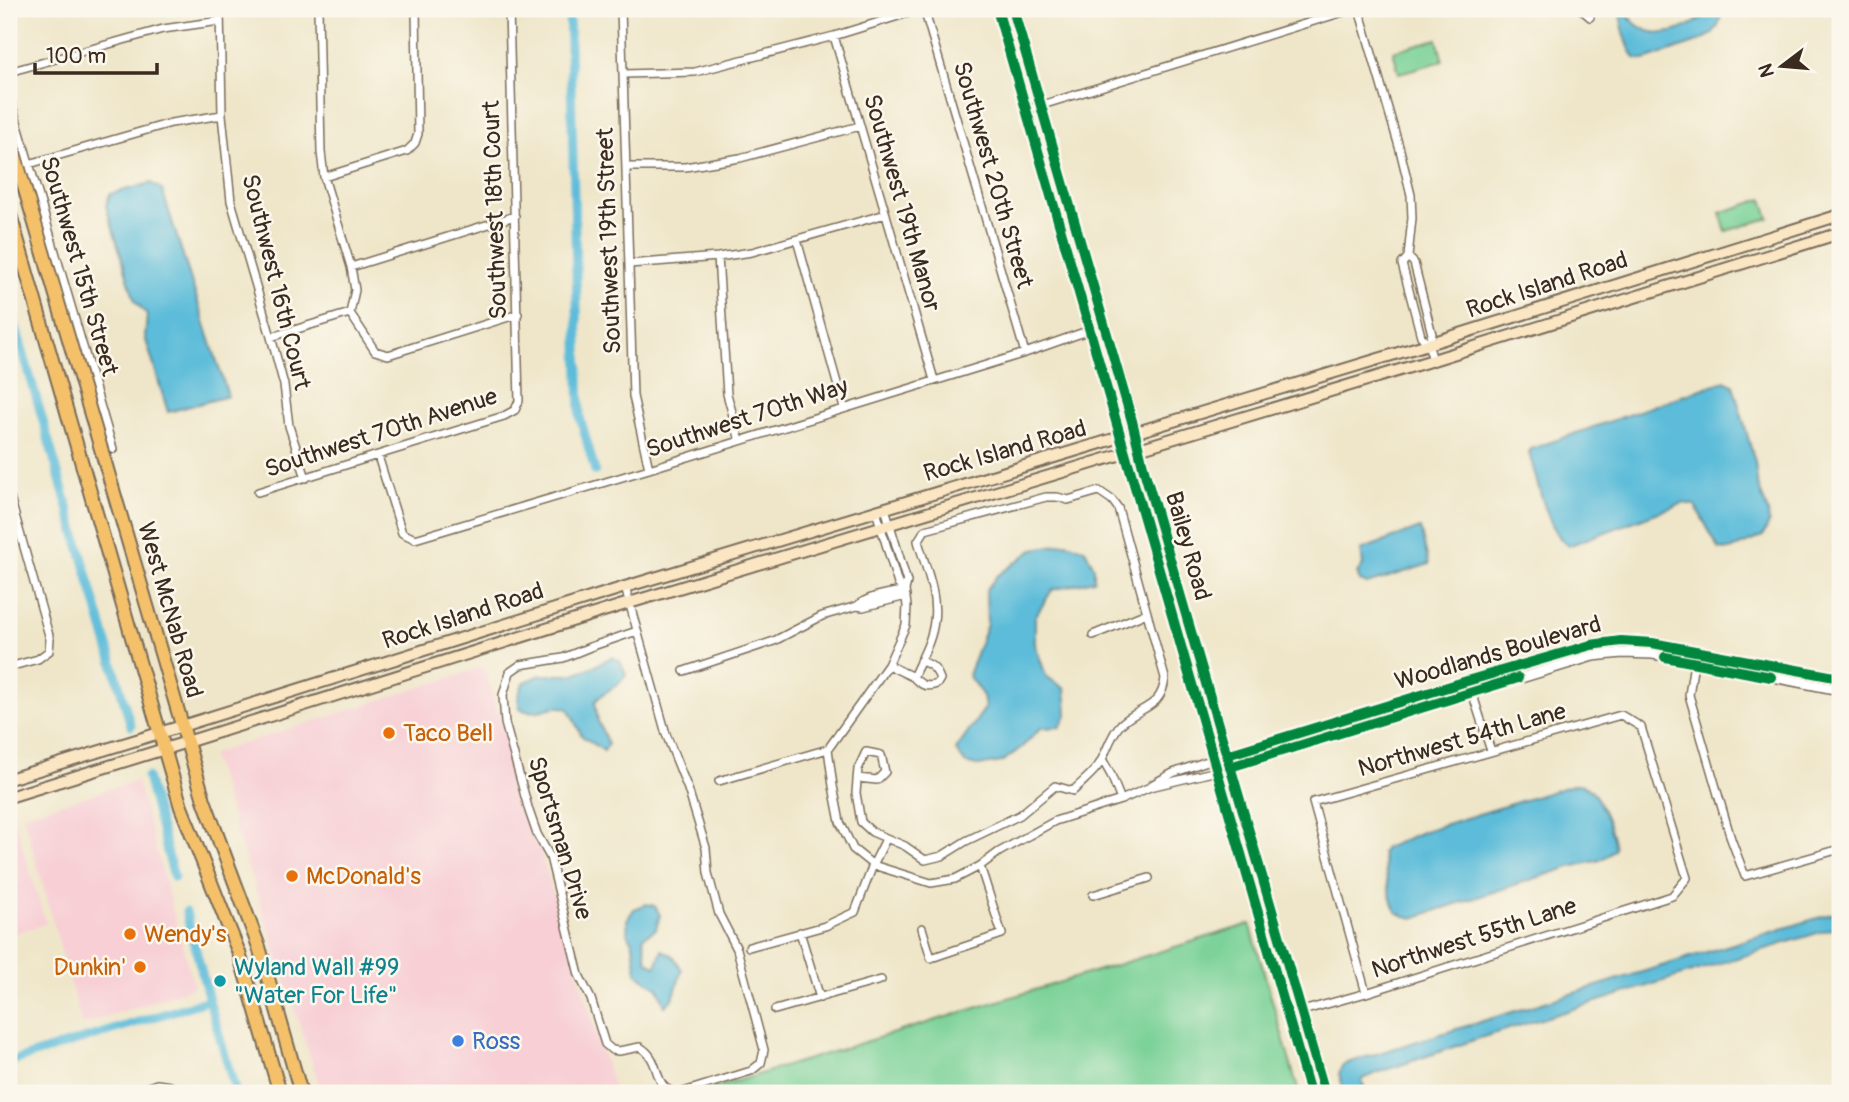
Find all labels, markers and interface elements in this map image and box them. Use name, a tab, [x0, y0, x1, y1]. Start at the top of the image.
scale bar	[35, 32, 158, 76]
north arrow	[1748, 32, 1818, 102]
text: 100 m	[46, 43, 106, 70]
street label: Southwest 20th Street	[947, 58, 1039, 292]
text: N	[1753, 61, 1780, 80]
street label: Southwest 19th Manor	[857, 91, 947, 315]
street label: Southwest 18th Court	[477, 100, 513, 320]
street label: Southwest 19th Street	[591, 127, 627, 355]
street label: Southwest 15th Street	[34, 153, 124, 379]
street label: Southwest 16th Court	[235, 171, 317, 393]
street label: Rock Island Road	[1463, 245, 1631, 325]
street label: Southwest 70th Way	[642, 372, 852, 464]
street label: Southwest 70th Avenue	[261, 382, 501, 484]
street label: Rock Island Road	[920, 414, 1090, 488]
street label: Bailey Road	[1159, 488, 1217, 604]
street label: West McNab Road	[131, 519, 209, 701]
street label: Rock Island Road	[379, 576, 547, 656]
street label: Woodlands Boulevard	[1391, 610, 1605, 696]
street label: Northwest 54th Lane	[1355, 696, 1569, 784]
place label: Taco Bell	[403, 719, 493, 748]
marker: Taco Bell	[381, 725, 397, 741]
street label: Sportsman Drive	[521, 753, 599, 923]
place label: McDonald's	[306, 862, 421, 891]
marker: McDonald's	[284, 868, 300, 884]
street label: Northwest 55th Lane	[1368, 891, 1580, 985]
place label: Wendy's	[144, 920, 227, 949]
marker: Wendy's	[122, 926, 138, 942]
place label: Dunkin'	[53, 953, 126, 982]
place label: Wyland Wall #99 "Water For Life"	[234, 953, 399, 1010]
marker: Dunkin'	[132, 959, 148, 975]
marker: Wyland Wall #99 "Water For Life"	[212, 973, 228, 989]
place label: Ross	[472, 1027, 521, 1056]
marker: Ross	[450, 1033, 466, 1049]

